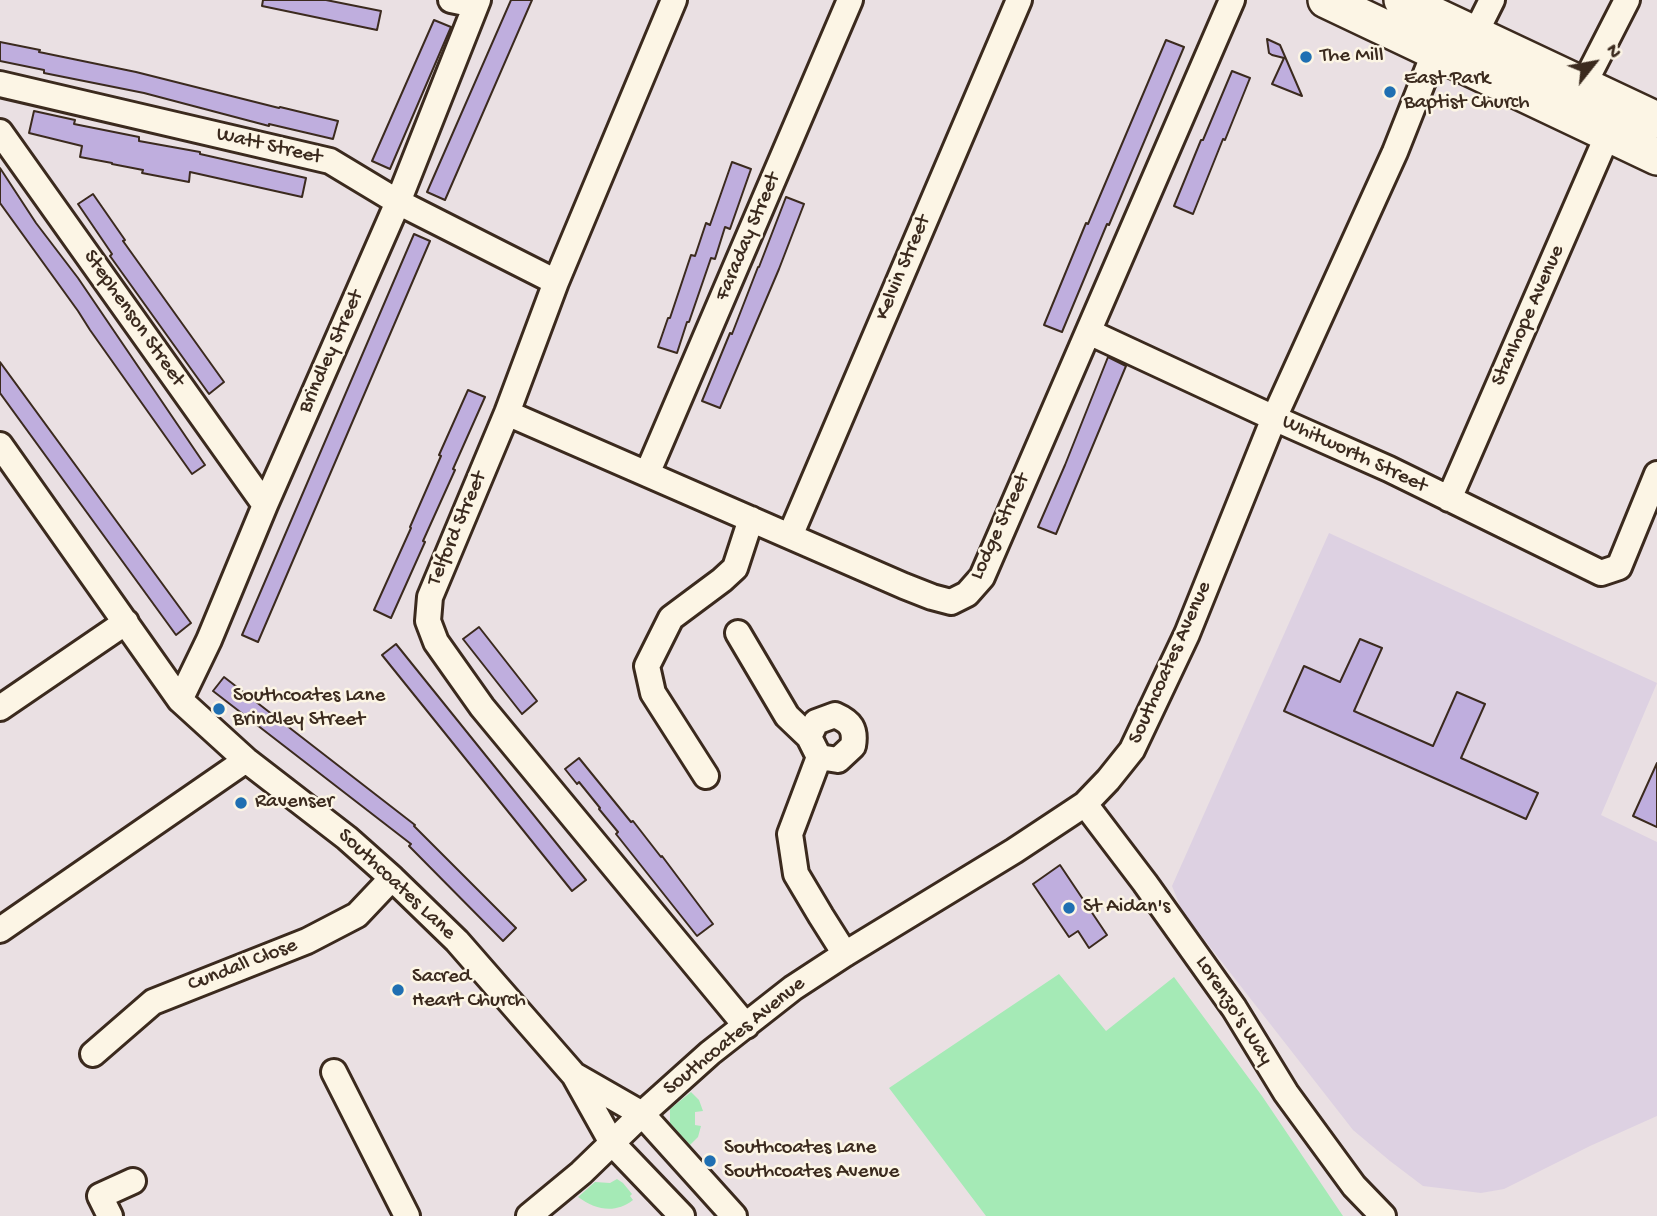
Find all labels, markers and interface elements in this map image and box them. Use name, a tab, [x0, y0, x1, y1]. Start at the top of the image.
north arrow	[1559, 28, 1629, 98]
text: N	[1599, 41, 1625, 63]
place label: The Mill	[1320, 44, 1384, 70]
marker: The Mill	[1298, 49, 1314, 65]
place label: East Park Baptist Church	[1404, 67, 1529, 117]
marker: East Park Baptist Church	[1382, 84, 1398, 100]
street label: Watt Street	[214, 123, 324, 171]
street label: Faraday Street	[711, 169, 787, 305]
street label: Kelvin Street	[871, 212, 937, 324]
street label: Stanhope Avenue	[1487, 242, 1571, 390]
street label: Stephenson Street	[76, 246, 190, 392]
street label: Brindley Street	[294, 287, 370, 417]
street label: Whitworth Street	[1277, 410, 1431, 500]
street label: Telford Street	[423, 468, 493, 590]
street label: Lodge Street	[965, 470, 1037, 584]
street label: Southcoates Avenue	[1124, 578, 1218, 748]
place label: Southcoates Lane Brindley Street	[233, 684, 385, 734]
marker: Southcoates Lane Brindley Street	[211, 701, 227, 717]
place label: Ravenser	[255, 790, 334, 816]
marker: Ravenser	[233, 795, 249, 811]
street label: Southcoates Lane	[332, 824, 460, 946]
place label: St Aidan's	[1083, 895, 1170, 921]
marker: St Aidan's	[1061, 900, 1077, 916]
street label: Cundall Close	[185, 934, 301, 998]
street label: Lorenzo's Way	[1188, 952, 1278, 1070]
place label: Sacred Heart Church	[412, 965, 526, 1015]
street label: Southcoates Avenue	[659, 972, 811, 1102]
marker: Sacred Heart Church	[390, 982, 406, 998]
place label: Southcoates Lane Southcoates Avenue	[724, 1136, 899, 1186]
marker: Southcoates Lane Southcoates Avenue	[702, 1153, 718, 1169]

